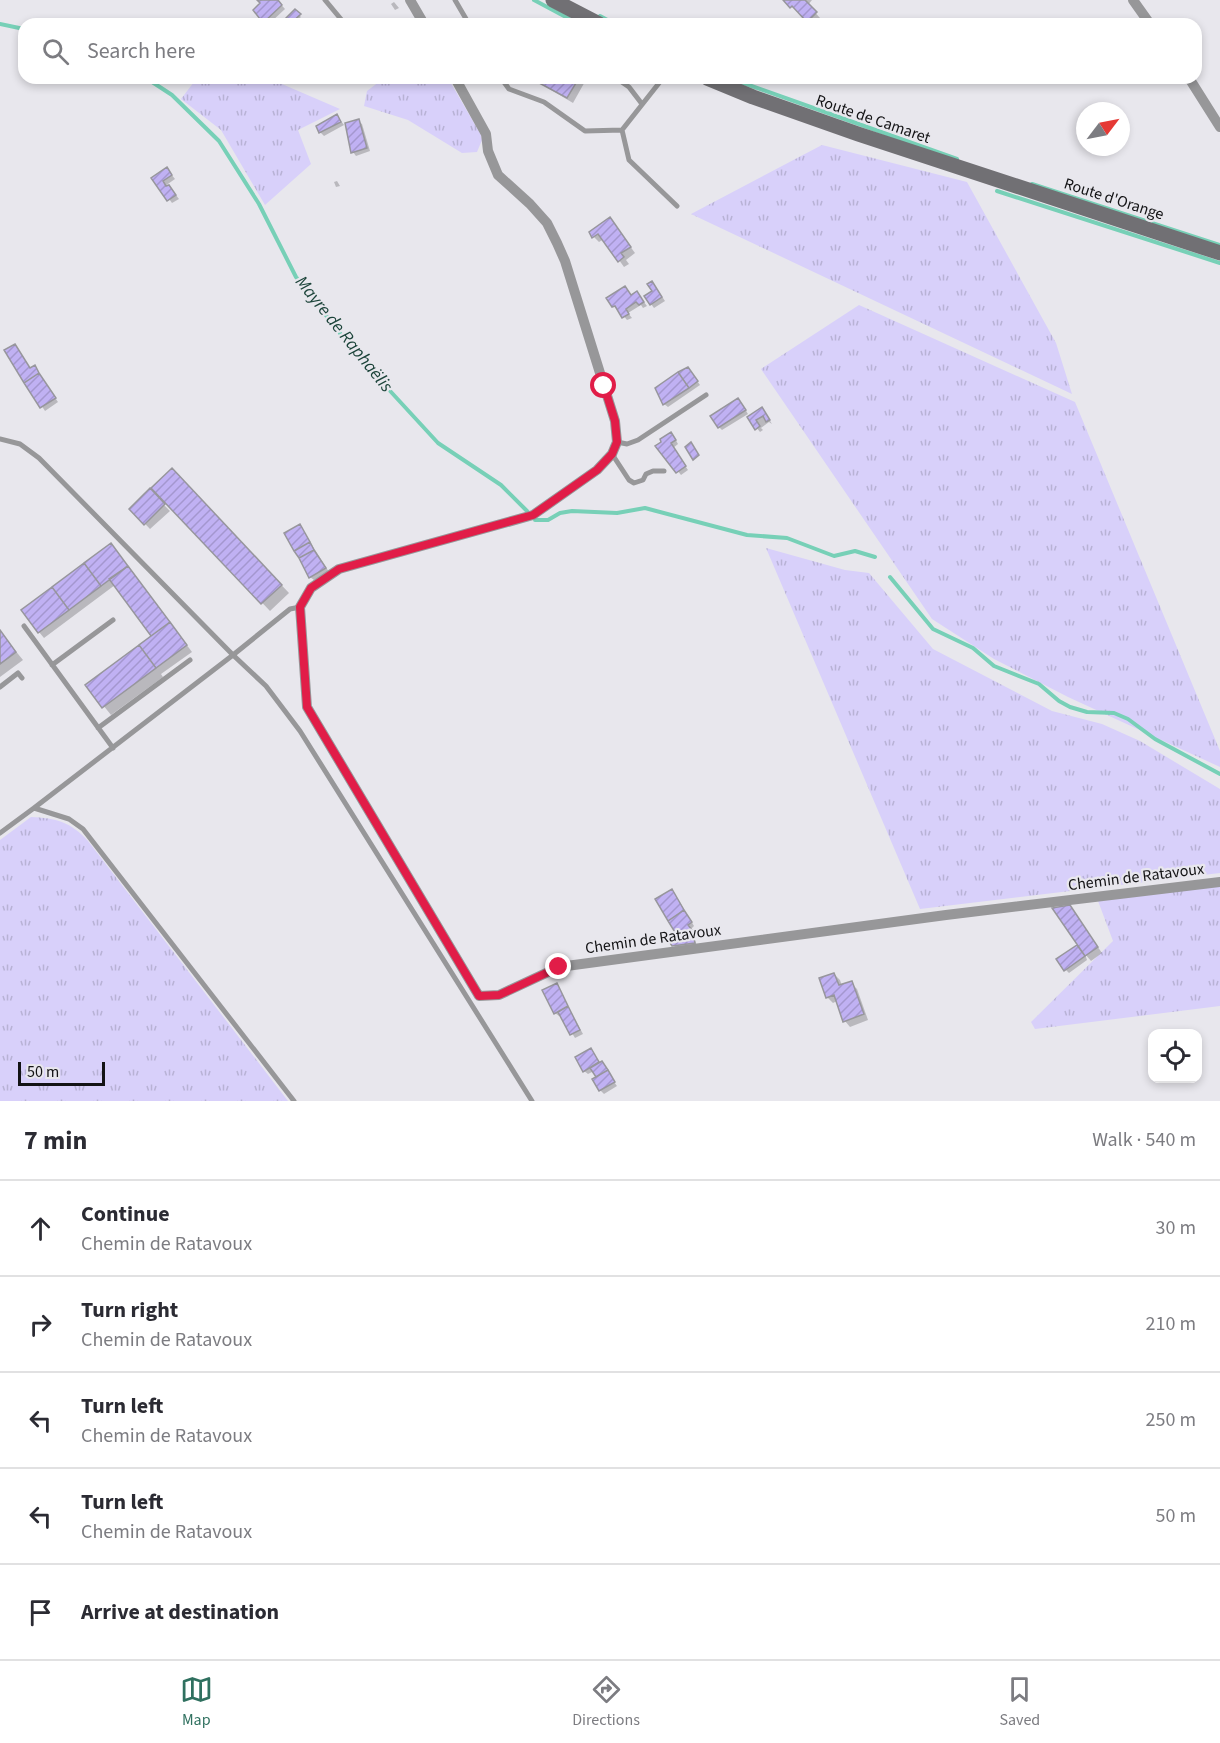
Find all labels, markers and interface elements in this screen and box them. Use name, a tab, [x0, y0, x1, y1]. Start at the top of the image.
search box	[18, 18, 1202, 84]
icon: search	[39, 35, 72, 68]
text: Search here	[87, 35, 195, 67]
street label: Route de Camaret	[813, 89, 934, 149]
north arrow	[1076, 102, 1130, 156]
street label: Route d'Orange	[1061, 172, 1167, 226]
water label: Mayre de Raphaëlis	[289, 270, 399, 398]
route start	[590, 372, 616, 398]
street label: Chemin de Ratavoux	[1067, 858, 1205, 896]
street label: Chemin de Ratavoux	[584, 919, 722, 959]
route end	[545, 953, 571, 979]
map controls	[1148, 1029, 1202, 1083]
button: locate	[1148, 1029, 1202, 1083]
scale bar	[18, 1059, 105, 1086]
text: 50 m	[27, 1061, 59, 1083]
text: 7 min	[24, 1122, 87, 1159]
text: Walk · 540 m	[1092, 1126, 1196, 1154]
text: Continue	[81, 1198, 170, 1230]
icon: ahead	[24, 1212, 57, 1245]
text: 30 m	[1156, 1214, 1196, 1242]
text: Chemin de Ratavoux	[81, 1230, 252, 1258]
text: Turn right	[81, 1294, 178, 1326]
icon: right	[24, 1308, 57, 1341]
text: 210 m	[1146, 1310, 1196, 1338]
text: Chemin de Ratavoux	[81, 1326, 252, 1354]
text: Turn left	[81, 1390, 163, 1422]
icon: left	[24, 1404, 57, 1437]
text: 250 m	[1146, 1406, 1196, 1434]
text: Chemin de Ratavoux	[81, 1422, 252, 1450]
text: Turn left	[81, 1486, 163, 1518]
icon: left	[24, 1500, 57, 1533]
text: 50 m	[1156, 1502, 1196, 1530]
text: Chemin de Ratavoux	[81, 1518, 252, 1546]
icon: arrive	[24, 1596, 57, 1629]
text: Arrive at destination	[81, 1596, 279, 1628]
tab: Map	[180, 1673, 213, 1731]
tab: Directions	[572, 1673, 640, 1731]
tab: Saved	[999, 1673, 1040, 1731]

